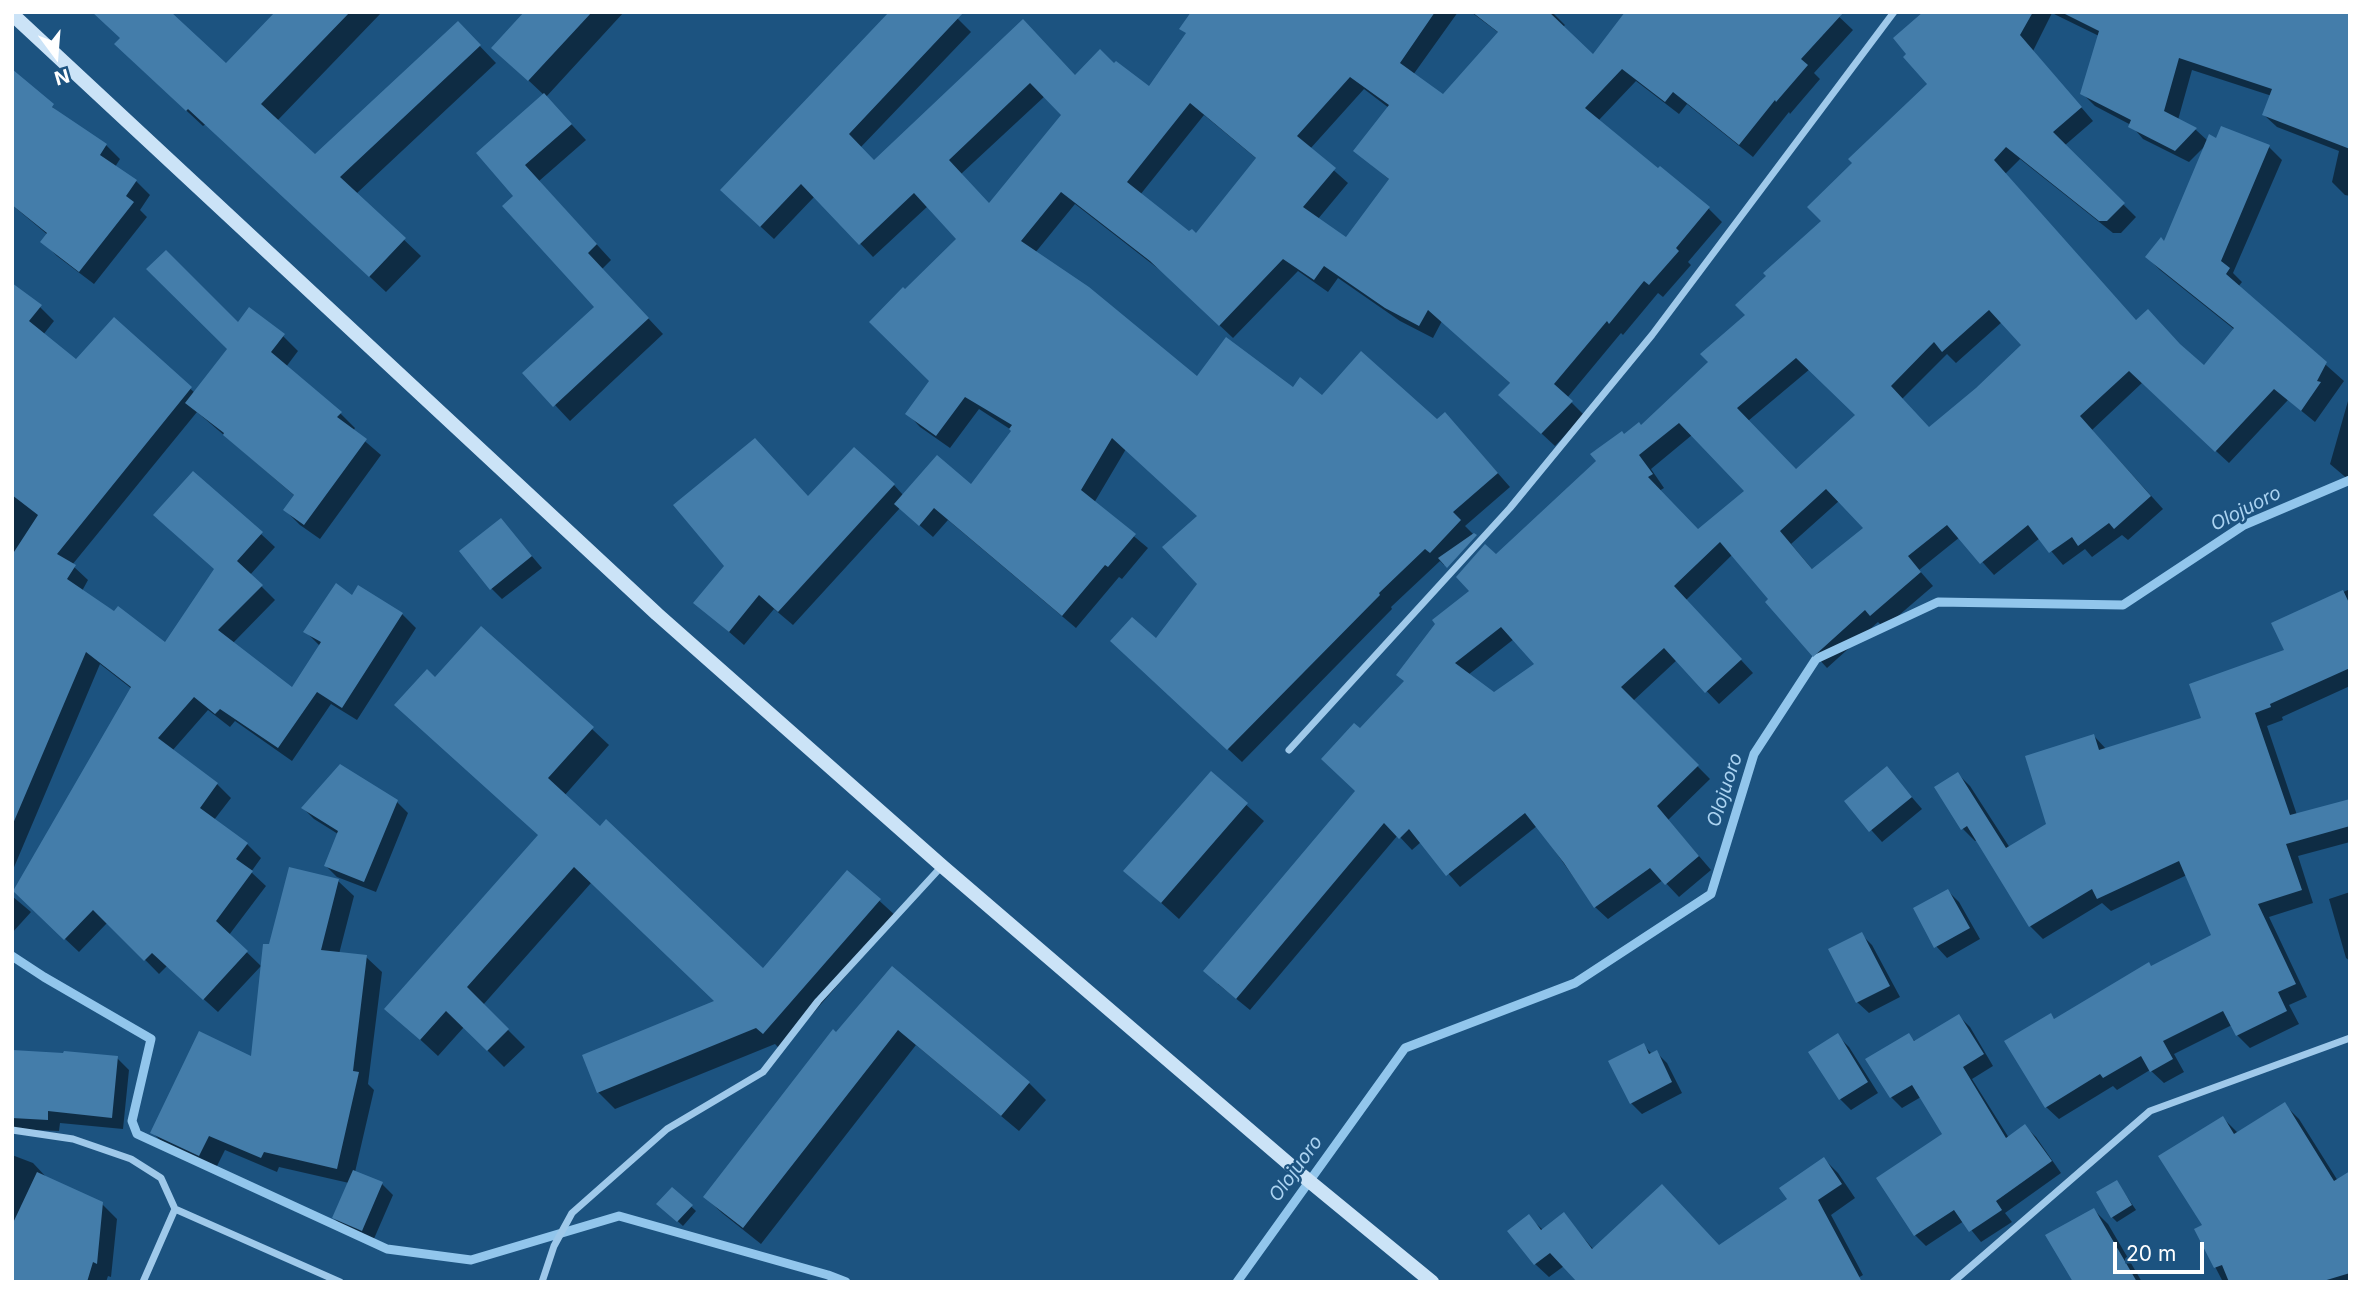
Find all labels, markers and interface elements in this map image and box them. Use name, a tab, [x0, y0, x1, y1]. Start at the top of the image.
north arrow	[21, 21, 91, 91]
text: N	[52, 64, 72, 90]
water label: Olojuoro	[2207, 482, 2285, 536]
water label: Olojuoro	[1702, 750, 1748, 830]
water label: Olojuoro	[1264, 1132, 1328, 1206]
scale bar	[2117, 1228, 2208, 1272]
text: 20 m	[2126, 1241, 2176, 1266]

